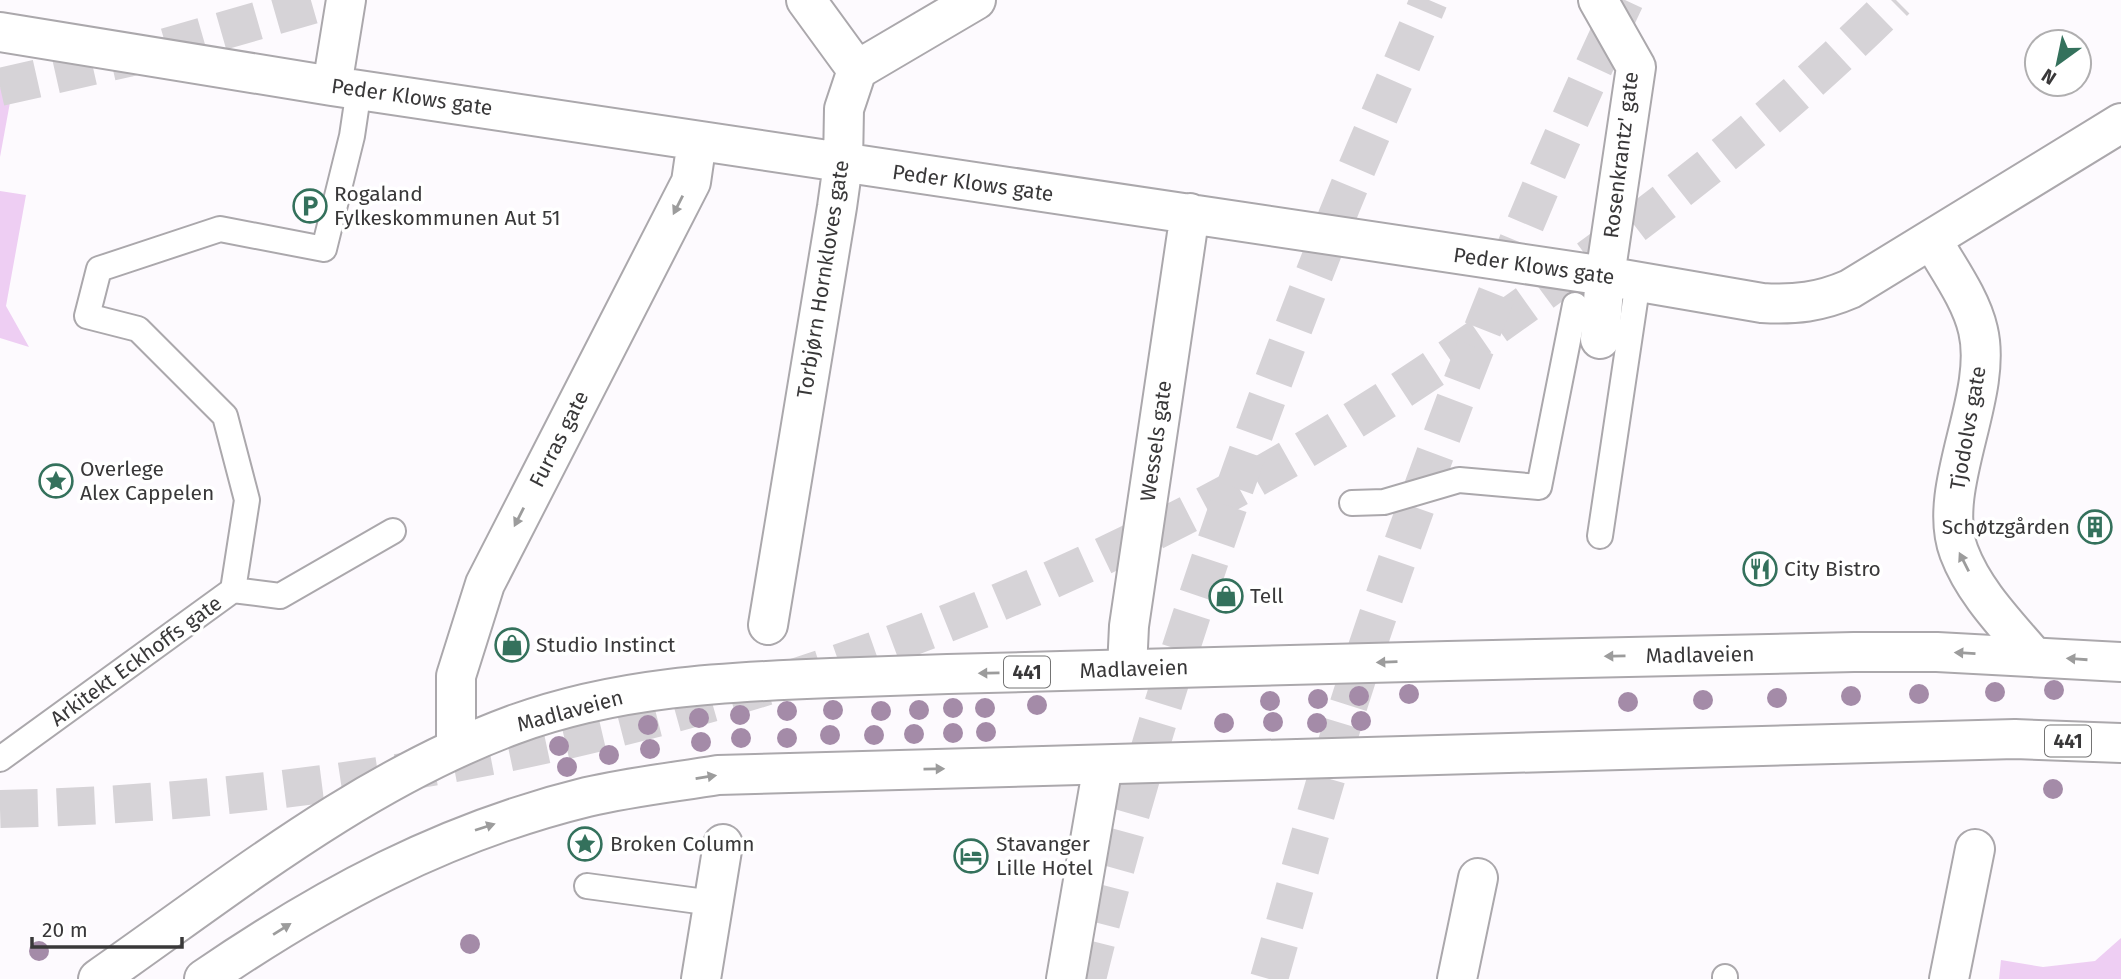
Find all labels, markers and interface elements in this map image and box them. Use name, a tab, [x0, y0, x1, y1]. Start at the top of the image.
north arrow	[2023, 28, 2093, 98]
text: N	[2037, 64, 2061, 90]
street label: Rosenkrantz' gate	[1598, 70, 1644, 240]
street label: Peder Klows gate	[330, 73, 494, 121]
street label: Torbjørn Hornkloves gate	[791, 158, 855, 400]
street label: Peder Klows gate	[891, 159, 1055, 207]
place label: Rogaland Fylkeskommunen Aut 51	[334, 181, 560, 231]
parking icon: Rogaland Fylkeskommunen Aut 51	[291, 187, 329, 225]
one-way arrow	[673, 195, 684, 215]
street label: Peder Klows gate	[1452, 242, 1616, 290]
street label: Tjodolvs gate	[1944, 364, 1992, 492]
street label: Wessels gate	[1135, 379, 1177, 503]
street label: Furras gate	[524, 387, 594, 491]
place label: Overlege Alex Cappelen	[80, 456, 214, 506]
place icon: Overlege Alex Cappelen	[37, 462, 75, 500]
one-way arrow	[513, 507, 525, 527]
building icon: Schøtzgården	[2076, 508, 2114, 546]
place label: Schøtzgården	[1942, 514, 2070, 540]
restaurant icon: City Bistro	[1741, 550, 1779, 588]
one-way arrow	[1958, 552, 1969, 572]
place label: City Bistro	[1784, 556, 1881, 582]
shop icon: Tell	[1207, 577, 1245, 615]
place label: Tell	[1250, 583, 1283, 609]
street label: Arkitekt Eckhoffs gate	[45, 590, 227, 732]
shop icon: Studio Instinct	[493, 626, 531, 664]
place label: Studio Instinct	[536, 632, 676, 658]
street label: Madlaveien	[1645, 641, 1755, 669]
one-way arrow	[1954, 647, 1976, 658]
one-way arrow	[1604, 650, 1626, 662]
one-way arrow	[2066, 653, 2088, 664]
street label: Madlaveien	[1079, 654, 1189, 684]
road number: 441	[1004, 656, 1050, 688]
one-way arrow	[1376, 656, 1398, 667]
one-way arrow	[977, 667, 999, 678]
street label: Madlaveien	[514, 684, 626, 738]
road number: 441	[2045, 726, 2091, 756]
one-way arrow	[923, 763, 945, 774]
one-way arrow	[695, 771, 717, 782]
one-way arrow	[475, 821, 496, 832]
place icon: Broken Column	[566, 825, 604, 863]
place label: Broken Column	[610, 831, 755, 857]
place label: Stavanger Lille Hotel	[996, 831, 1093, 881]
hotel icon: Stavanger Lille Hotel	[952, 837, 990, 875]
scale bar	[32, 906, 182, 950]
text: 20 m	[42, 917, 88, 943]
one-way arrow	[272, 922, 292, 935]

